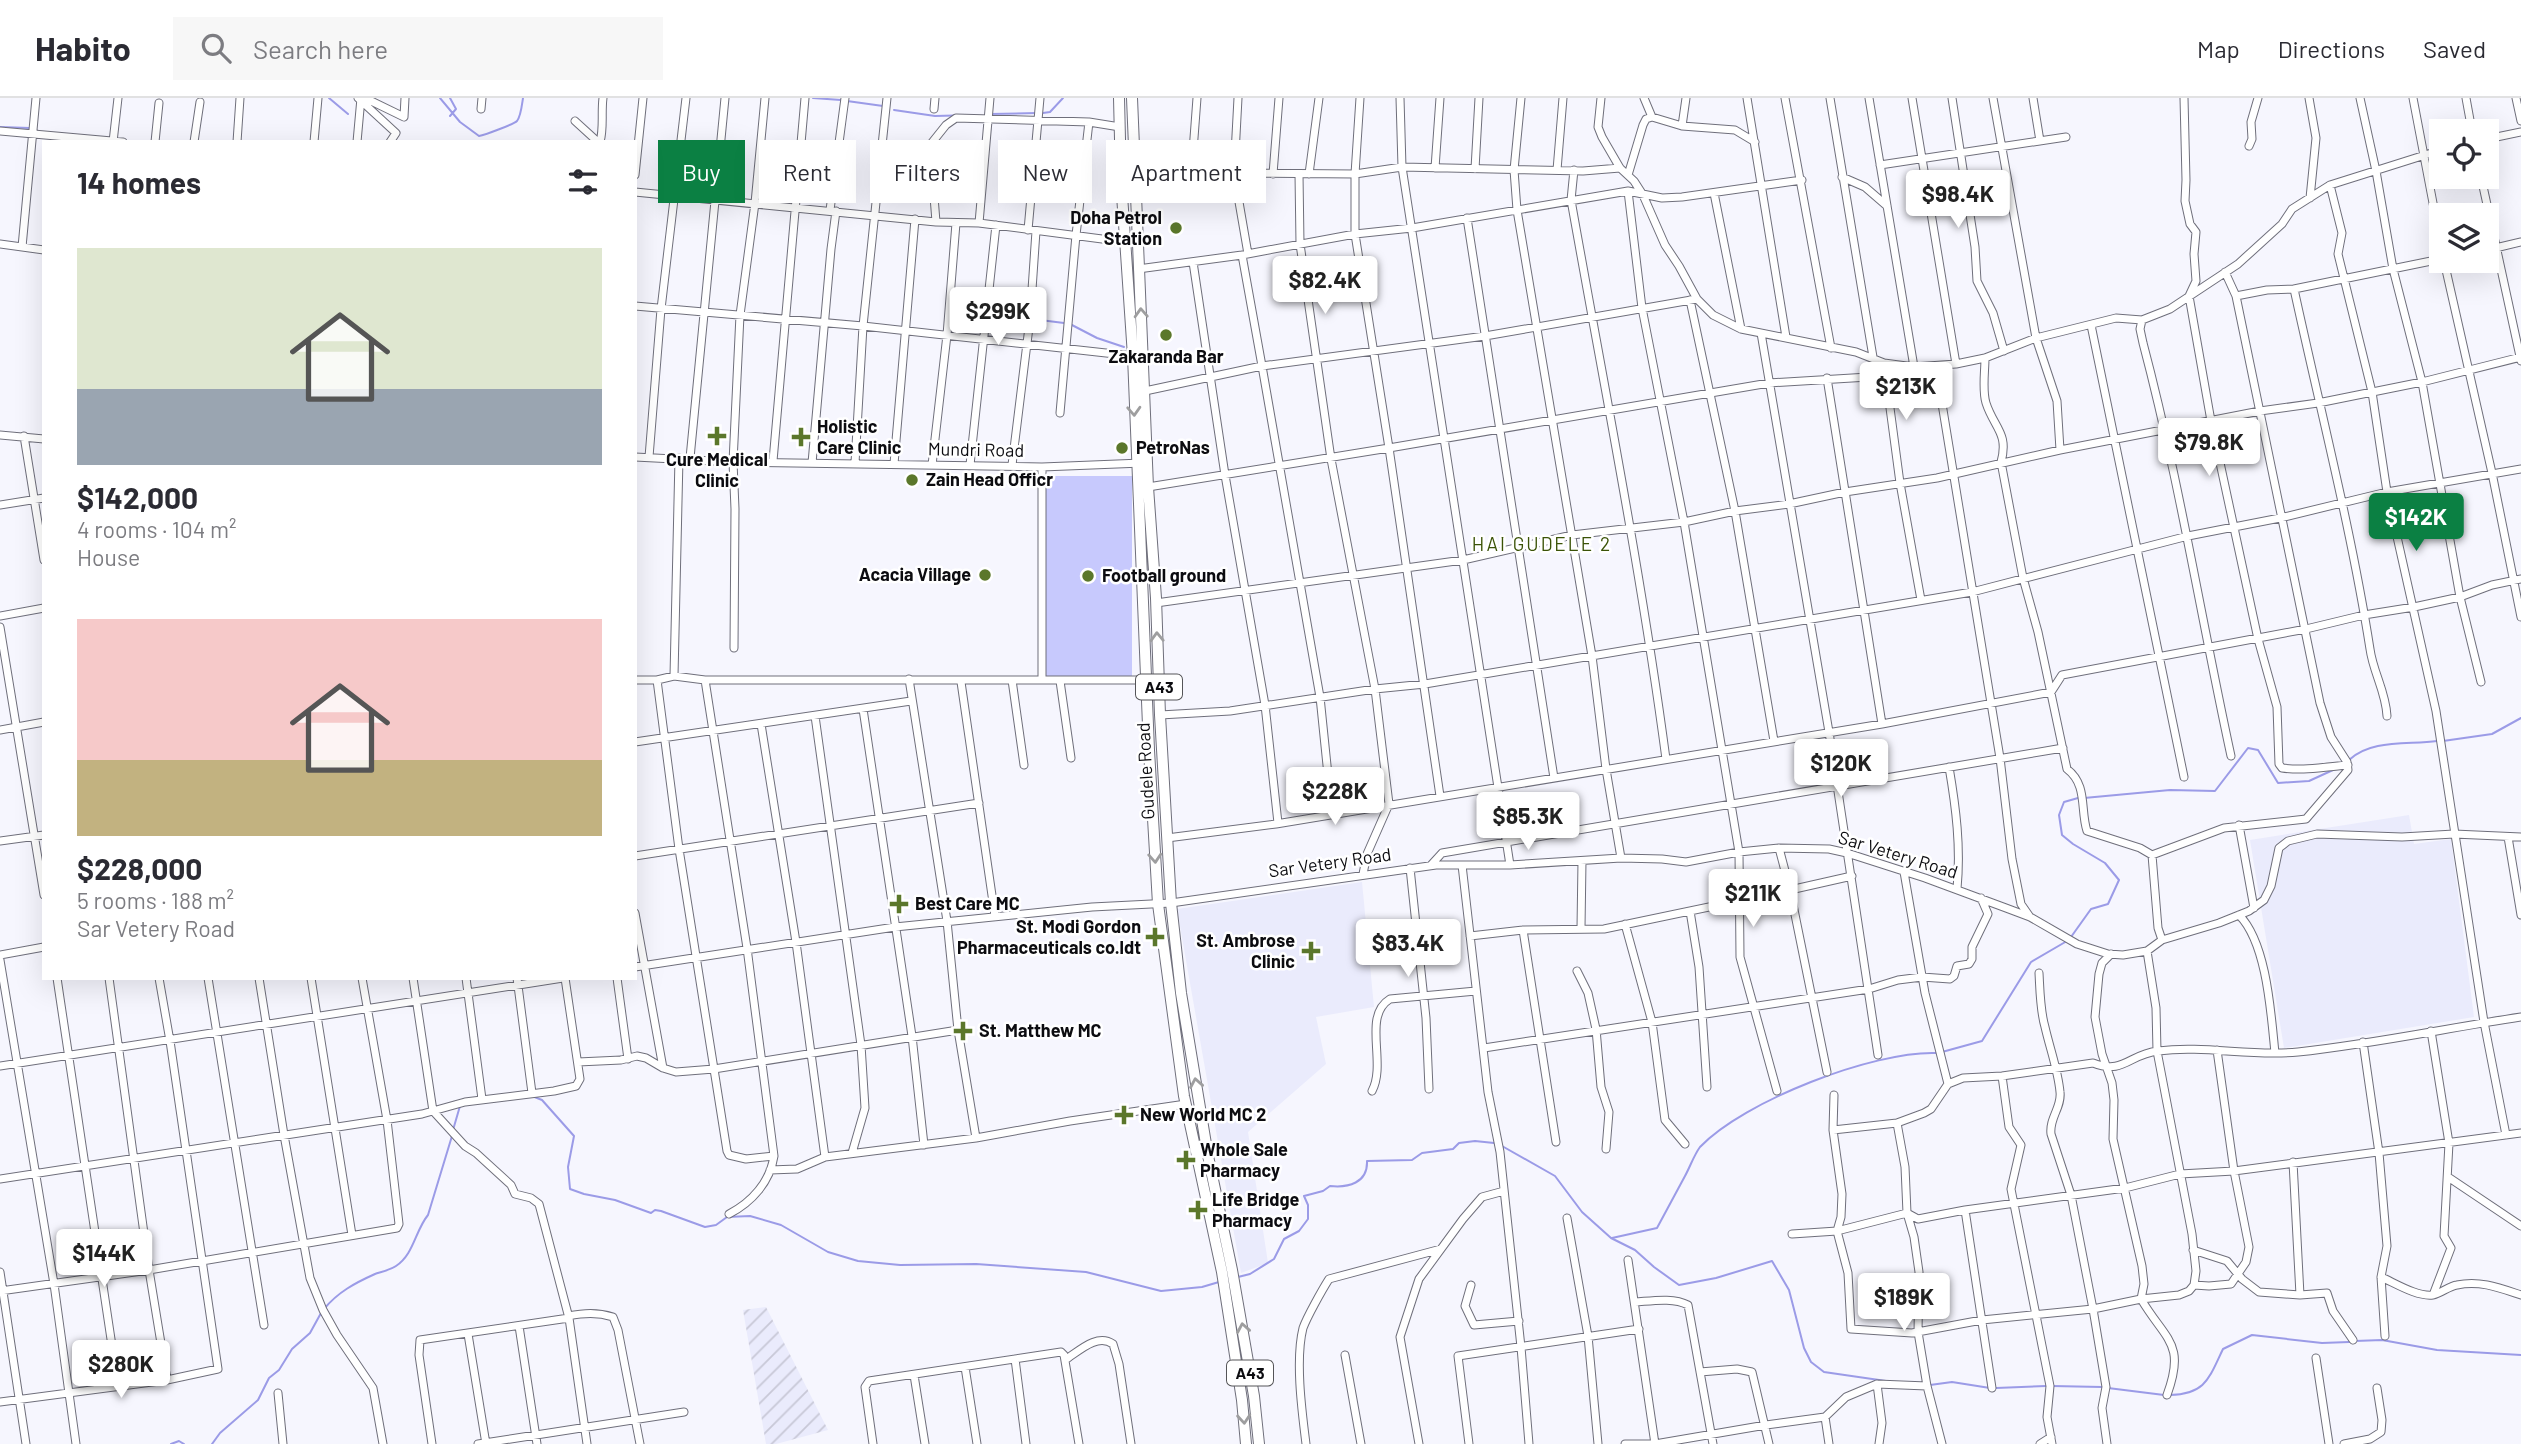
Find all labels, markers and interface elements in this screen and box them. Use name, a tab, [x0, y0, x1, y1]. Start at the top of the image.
search box	[173, 17, 663, 80]
text: Habito	[35, 28, 131, 68]
icon: search	[197, 29, 235, 67]
text: Search here	[253, 33, 388, 64]
text: Map	[2197, 34, 2240, 63]
text: Directions	[2278, 34, 2385, 63]
text: Saved	[2423, 34, 2486, 63]
map controls	[2429, 119, 2499, 273]
button: locate	[2429, 119, 2499, 189]
chip: Buy	[658, 140, 745, 203]
chip: Rent	[759, 140, 856, 203]
chip: Filters	[870, 140, 984, 203]
chip: New	[998, 140, 1092, 203]
chip: Apartment	[1106, 140, 1266, 203]
icon: filters	[564, 163, 602, 201]
text: 14 homes	[77, 164, 201, 200]
pin: $98.4K	[1901, 170, 2015, 230]
text: $98.4K	[1922, 179, 1994, 207]
button: layers	[2429, 203, 2499, 273]
place label: Doha Petrol Station	[1070, 206, 1162, 249]
marker: Doha Petrol Station	[1168, 220, 1184, 236]
pin: $82.4K	[1268, 256, 1382, 316]
text: $82.4K	[1288, 265, 1362, 293]
pin: $299K	[949, 288, 1047, 347]
icon: home	[277, 294, 403, 420]
text: $299K	[966, 296, 1030, 324]
one-way arrow	[1133, 307, 1148, 318]
marker: Zakaranda Bar	[1158, 327, 1174, 343]
place label: Zakaranda Bar	[1108, 345, 1224, 367]
pin: $213K	[1857, 362, 1955, 422]
text: $213K	[1876, 371, 1936, 399]
one-way arrow	[1126, 406, 1141, 417]
place label: Holistic Care Clinic	[817, 415, 902, 458]
pin: $79.8K	[2152, 418, 2266, 478]
marker: Cure Medical Clinic	[707, 426, 727, 446]
marker: Holistic Care Clinic	[791, 427, 811, 447]
text: $79.8K	[2174, 427, 2244, 455]
place label: PetroNas	[1136, 436, 1210, 458]
street label: Mundri Road	[928, 437, 1024, 461]
marker: PetroNas	[1114, 440, 1130, 456]
place label: Cure Medical Clinic	[666, 448, 768, 491]
place label: Zain Head Officr	[926, 468, 1053, 490]
marker: Zain Head Officr	[904, 472, 920, 488]
text: $142,000	[77, 479, 198, 515]
pin: $142K	[2367, 494, 2465, 553]
text: $142K	[2385, 502, 2447, 530]
text: 4 rooms · 104 m²	[77, 515, 237, 543]
district label: HAI GUDELE 2	[1472, 532, 1612, 555]
text: House	[77, 543, 140, 571]
place label: Acacia Village	[859, 563, 971, 585]
place label: Football ground	[1102, 564, 1226, 586]
marker: Acacia Village	[977, 567, 993, 583]
marker: Football ground	[1080, 568, 1096, 584]
one-way arrow	[1150, 632, 1165, 643]
icon: home	[277, 665, 403, 791]
road number: A43	[1136, 674, 1182, 700]
street label: Gudele Road	[1131, 722, 1159, 820]
pin: $120K	[1792, 740, 1890, 799]
text: $120K	[1810, 748, 1872, 776]
pin: $228K	[1286, 768, 1384, 827]
text: $228K	[1302, 776, 1368, 804]
pin: $85.3K	[1471, 792, 1585, 852]
text: $85.3K	[1492, 801, 1564, 829]
street label: Sar Vetery Road	[1836, 825, 1961, 883]
street label: Sar Vetery Road	[1267, 843, 1393, 882]
text: $228,000	[77, 850, 202, 886]
one-way arrow	[1147, 852, 1162, 863]
pin: $211K	[1704, 870, 1802, 929]
text: $211K	[1725, 878, 1781, 906]
text: 5 rooms · 188 m²	[77, 886, 234, 914]
place label: Best Care MC	[915, 892, 1020, 914]
marker: Best Care MC	[889, 894, 909, 914]
text: Sar Vetery Road	[77, 914, 235, 942]
place label: St. Modi Gordon Pharmaceuticals co.ldt	[957, 915, 1141, 958]
pin: $83.4K	[1351, 920, 1465, 979]
text: $83.4K	[1372, 928, 1444, 956]
marker: St. Modi Gordon Pharmaceuticals co.ldt	[1147, 929, 1163, 945]
place label: St. Ambrose Clinic	[1196, 929, 1295, 972]
marker: St. Ambrose Clinic	[1301, 941, 1321, 961]
place label: St. Matthew MC	[979, 1019, 1102, 1041]
marker: St. Matthew MC	[953, 1021, 973, 1041]
one-way arrow	[1189, 1077, 1204, 1089]
place label: New World MC 2	[1140, 1103, 1266, 1125]
marker: New World MC 2	[1114, 1105, 1134, 1125]
place label: Whole Sale Pharmacy	[1200, 1138, 1288, 1181]
marker: Whole Sale Pharmacy	[1178, 1152, 1194, 1168]
place label: Life Bridge Pharmacy	[1212, 1188, 1300, 1231]
marker: Life Bridge Pharmacy	[1190, 1202, 1206, 1218]
pin: $144K	[55, 1230, 153, 1289]
text: $144K	[72, 1238, 136, 1266]
pin: $189K	[1855, 1274, 1953, 1333]
text: $189K	[1874, 1282, 1934, 1310]
one-way arrow	[1236, 1322, 1251, 1334]
pin: $280K	[72, 1340, 170, 1400]
text: $280K	[88, 1349, 154, 1377]
road number: A43	[1227, 1360, 1273, 1386]
one-way arrow	[1236, 1414, 1251, 1425]

